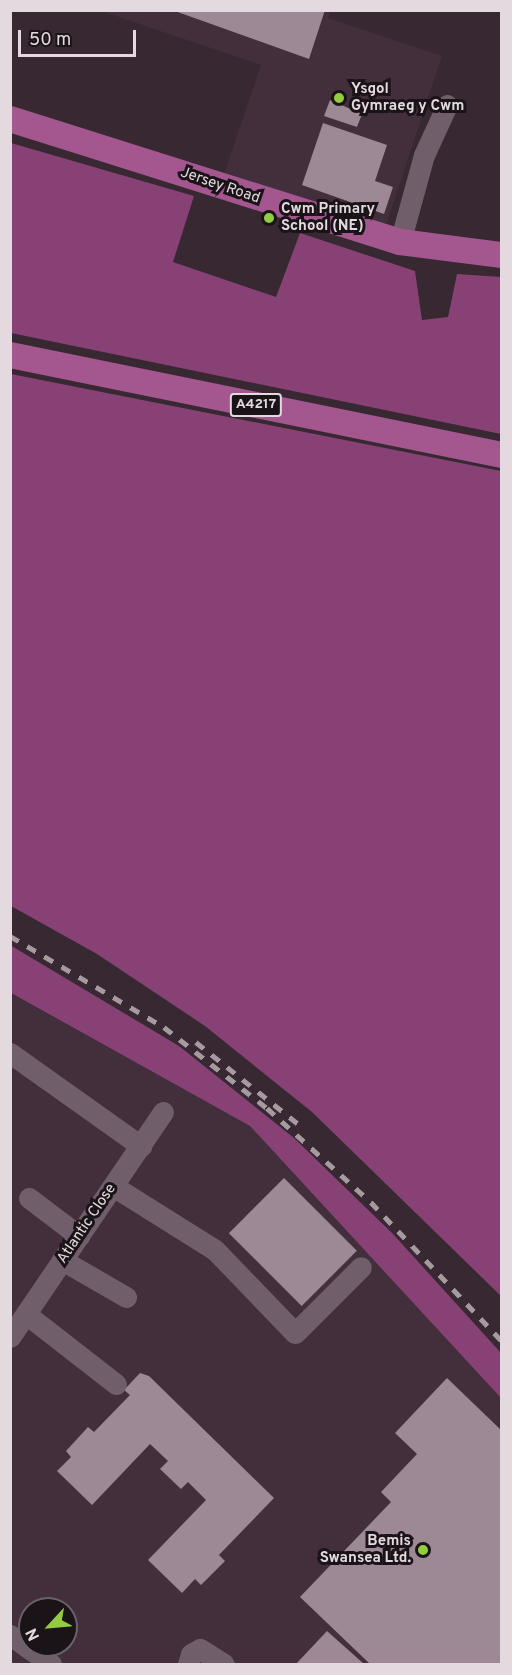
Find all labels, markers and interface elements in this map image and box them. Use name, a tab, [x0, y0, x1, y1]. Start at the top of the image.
scale bar	[21, 18, 140, 56]
text: 50 m	[29, 29, 71, 52]
place label: Ysgol Gymraeg y Cwm	[351, 80, 464, 115]
marker: Ysgol Gymraeg y Cwm	[332, 91, 346, 105]
street label: Jersey Road	[178, 164, 262, 208]
place label: Cwm Primary School (NE)	[281, 200, 375, 235]
marker: Cwm Primary School (NE)	[262, 211, 276, 225]
road number: A4217	[229, 394, 283, 416]
street label: Atlantic Close	[54, 1181, 120, 1267]
place label: Bemis Swansea Ltd.	[320, 1532, 411, 1567]
marker: Bemis Swansea Ltd.	[416, 1543, 430, 1557]
north arrow	[18, 1597, 78, 1657]
text: N	[22, 1624, 45, 1644]

